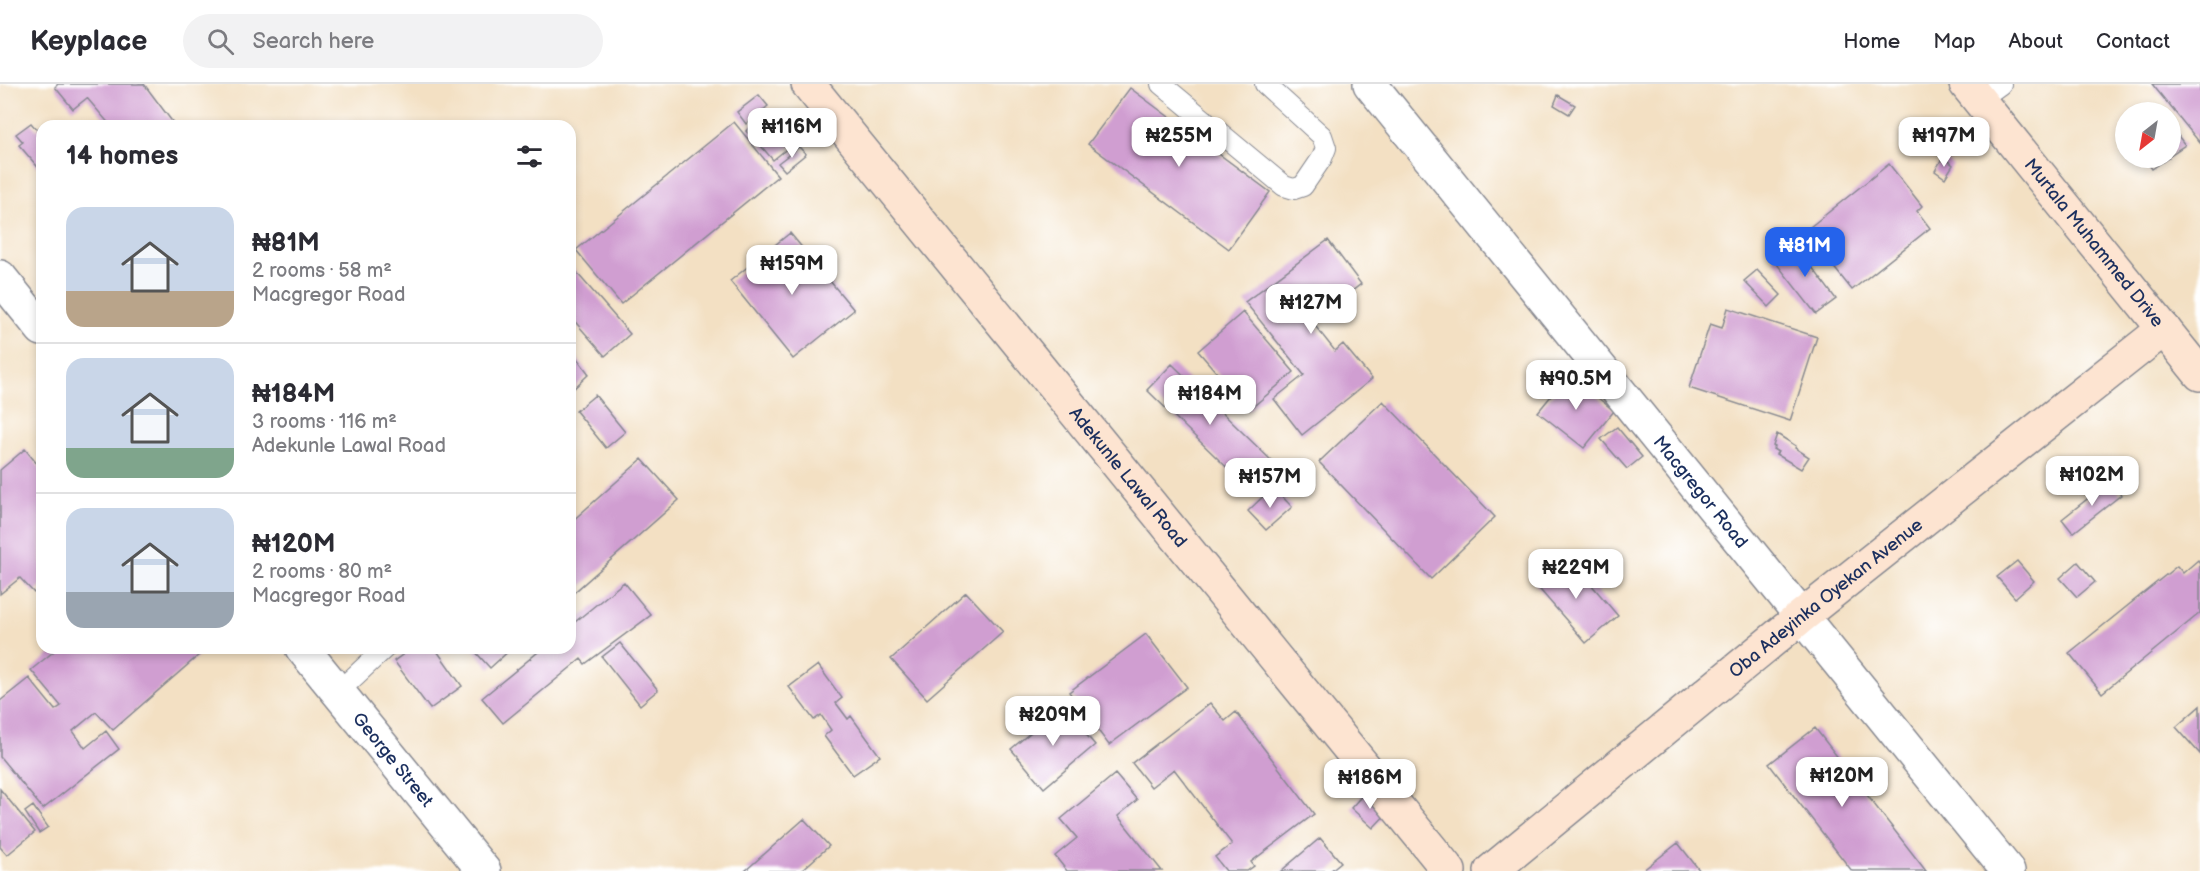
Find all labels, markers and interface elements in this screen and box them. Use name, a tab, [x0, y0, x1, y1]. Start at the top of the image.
search box	[183, 14, 603, 68]
text: Keyplace	[30, 25, 147, 58]
icon: search	[204, 25, 237, 58]
text: Search here	[252, 28, 374, 55]
text: Home	[1843, 29, 1900, 54]
text: Map	[1933, 29, 1975, 54]
text: About	[2008, 29, 2063, 54]
text: Contact	[2096, 29, 2170, 54]
north arrow	[2115, 102, 2181, 168]
map controls	[2115, 102, 2181, 168]
pin: ₦116M	[750, 108, 834, 159]
text: ₦116M	[762, 115, 822, 139]
pin: ₦255M	[1137, 117, 1221, 168]
pin: ₦197M	[1902, 117, 1986, 168]
text: ₦255M	[1146, 124, 1212, 148]
text: ₦197M	[1913, 124, 1975, 148]
icon: filters	[513, 140, 546, 173]
text: 14 homes	[66, 141, 178, 172]
street label: Murtala Muhammed Drive	[2020, 154, 2168, 331]
pin: ₦81M	[1769, 227, 1841, 278]
text: ₦81M	[252, 228, 320, 259]
icon: home	[114, 231, 186, 303]
text: ₦81M	[1779, 234, 1831, 258]
pin: ₦159M	[750, 245, 834, 296]
text: ₦159M	[760, 252, 824, 276]
text: 2 rooms · 58 m²	[252, 259, 392, 283]
text: Macgregor Road	[252, 283, 405, 307]
pin: ₦127M	[1269, 284, 1353, 335]
text: ₦127M	[1280, 291, 1342, 315]
pin: ₦90.5M	[1527, 360, 1625, 411]
text: ₦90.5M	[1540, 367, 1612, 391]
pin: ₦184M	[1168, 375, 1252, 426]
text: ₦184M	[252, 379, 335, 410]
icon: home	[114, 382, 186, 454]
text: ₦184M	[1178, 382, 1242, 406]
street label: Adekunle Lawal Road	[1065, 403, 1191, 551]
text: 3 rooms · 116 m²	[252, 410, 397, 434]
street label: Macgregor Road	[1649, 432, 1752, 552]
text: Adekunle Lawal Road	[252, 434, 446, 458]
pin: ₦102M	[2050, 456, 2134, 507]
pin: ₦157M	[1228, 458, 1312, 509]
text: ₦102M	[2060, 463, 2124, 487]
text: ₦157M	[1239, 465, 1301, 489]
street label: Oba Adeyinka Oyekan Avenue	[1725, 514, 1927, 682]
text: ₦120M	[252, 529, 335, 560]
icon: home	[114, 532, 186, 604]
pin: ₦229M	[1534, 549, 1618, 600]
text: ₦229M	[1542, 556, 1610, 580]
text: 2 rooms · 80 m²	[252, 560, 392, 584]
text: Macgregor Road	[252, 584, 405, 608]
pin: ₦209M	[1011, 696, 1095, 747]
text: ₦209M	[1019, 703, 1087, 727]
street label: George Street	[348, 708, 438, 811]
pin: ₦120M	[1800, 757, 1884, 808]
pin: ₦186M	[1328, 759, 1412, 810]
text: ₦120M	[1810, 764, 1874, 788]
text: ₦186M	[1338, 766, 1402, 790]

